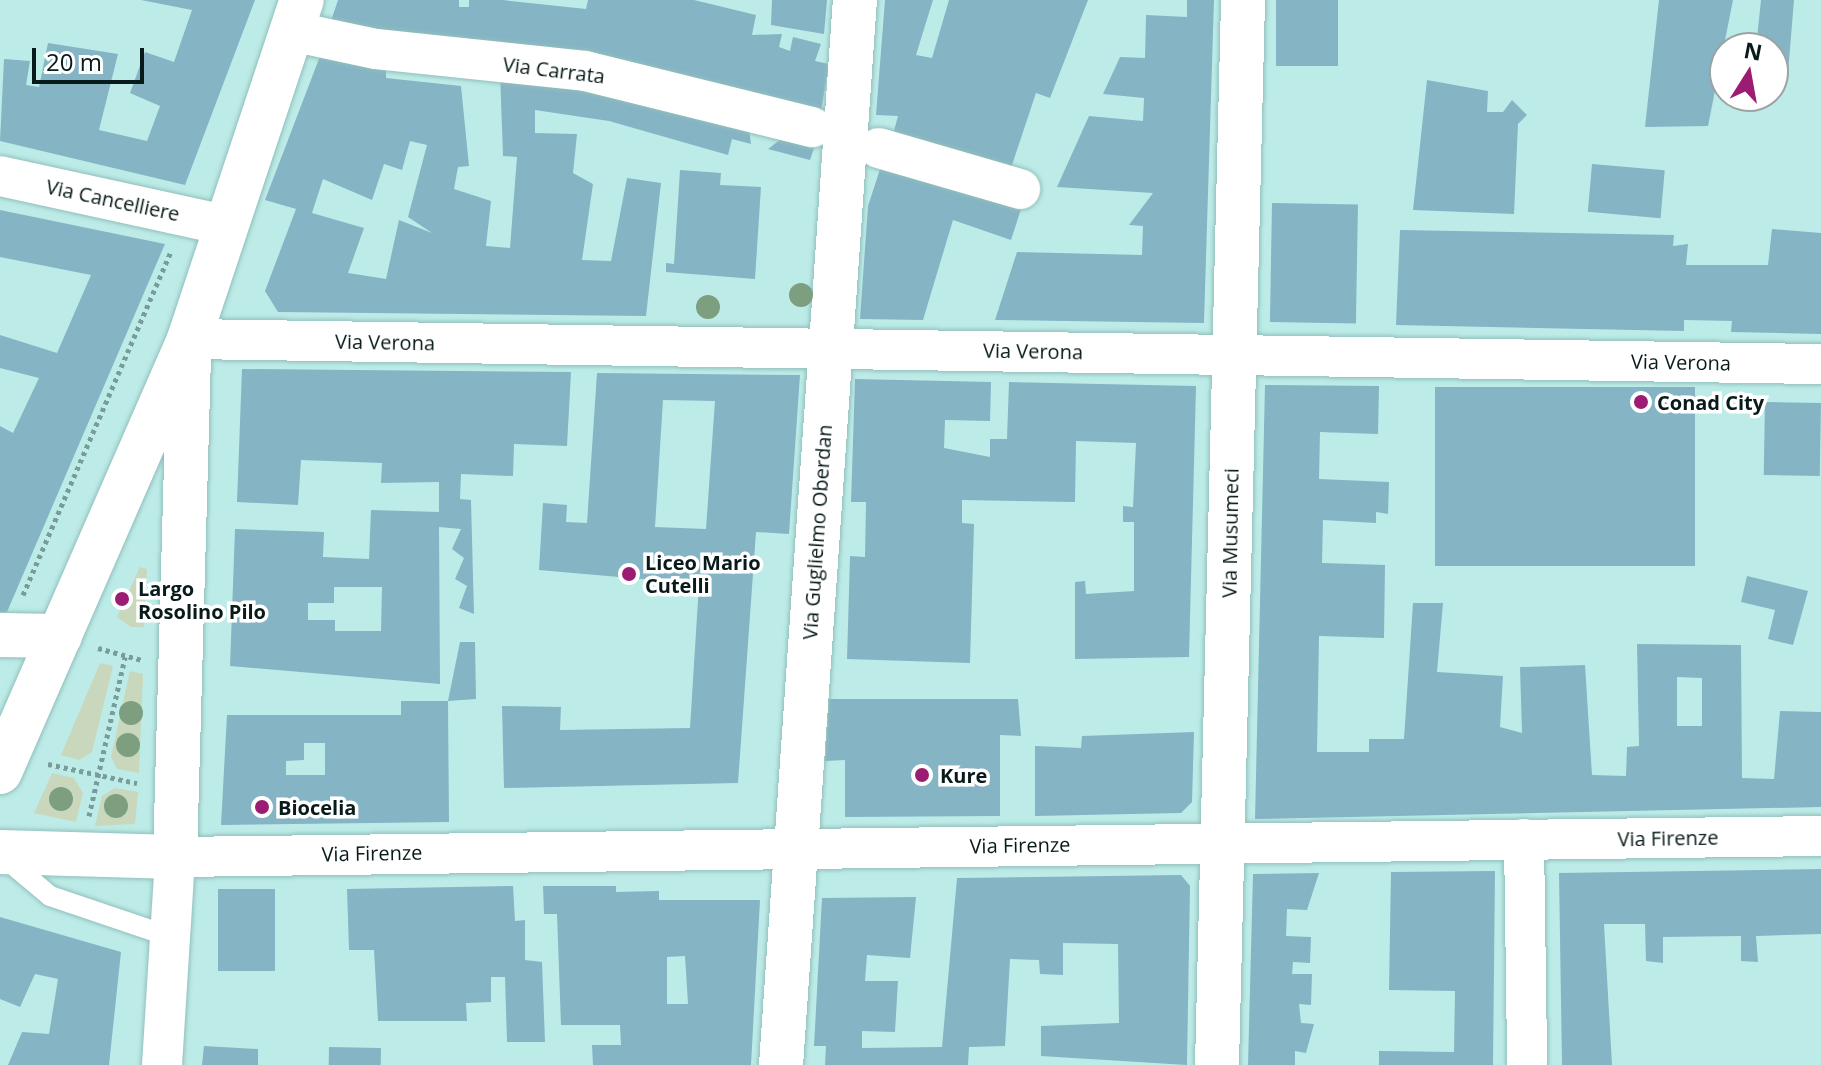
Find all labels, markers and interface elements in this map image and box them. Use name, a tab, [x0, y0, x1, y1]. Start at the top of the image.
scale bar	[36, 32, 148, 82]
north arrow	[1709, 32, 1789, 112]
text: N	[1742, 34, 1765, 67]
text: 20 m	[46, 45, 102, 78]
street label: Via Carrata	[502, 52, 606, 88]
street label: Via Cancelliere	[44, 174, 182, 226]
street label: Via Verona	[335, 329, 435, 355]
street label: Via Verona	[983, 338, 1083, 364]
street label: Via Verona	[1631, 349, 1731, 375]
place label: Conad City	[1657, 390, 1764, 414]
marker: Conad City	[1632, 393, 1650, 411]
street label: Via Guglielmo Oberdan	[797, 423, 837, 641]
street label: Via Musumeci	[1217, 468, 1243, 598]
place label: Liceo Mario Cutelli	[645, 550, 761, 597]
marker: Liceo Mario Cutelli	[620, 565, 638, 583]
place label: Largo Rosolino Pilo	[138, 576, 266, 623]
marker: Largo Rosolino Pilo	[113, 590, 131, 608]
place label: Kure	[940, 763, 987, 787]
marker: Kure	[911, 764, 933, 786]
place label: Biocelia	[278, 795, 356, 819]
marker: Biocelia	[253, 798, 271, 816]
street label: Via Firenze	[1617, 825, 1719, 851]
street label: Via Firenze	[969, 832, 1071, 858]
street label: Via Firenze	[321, 840, 423, 866]

